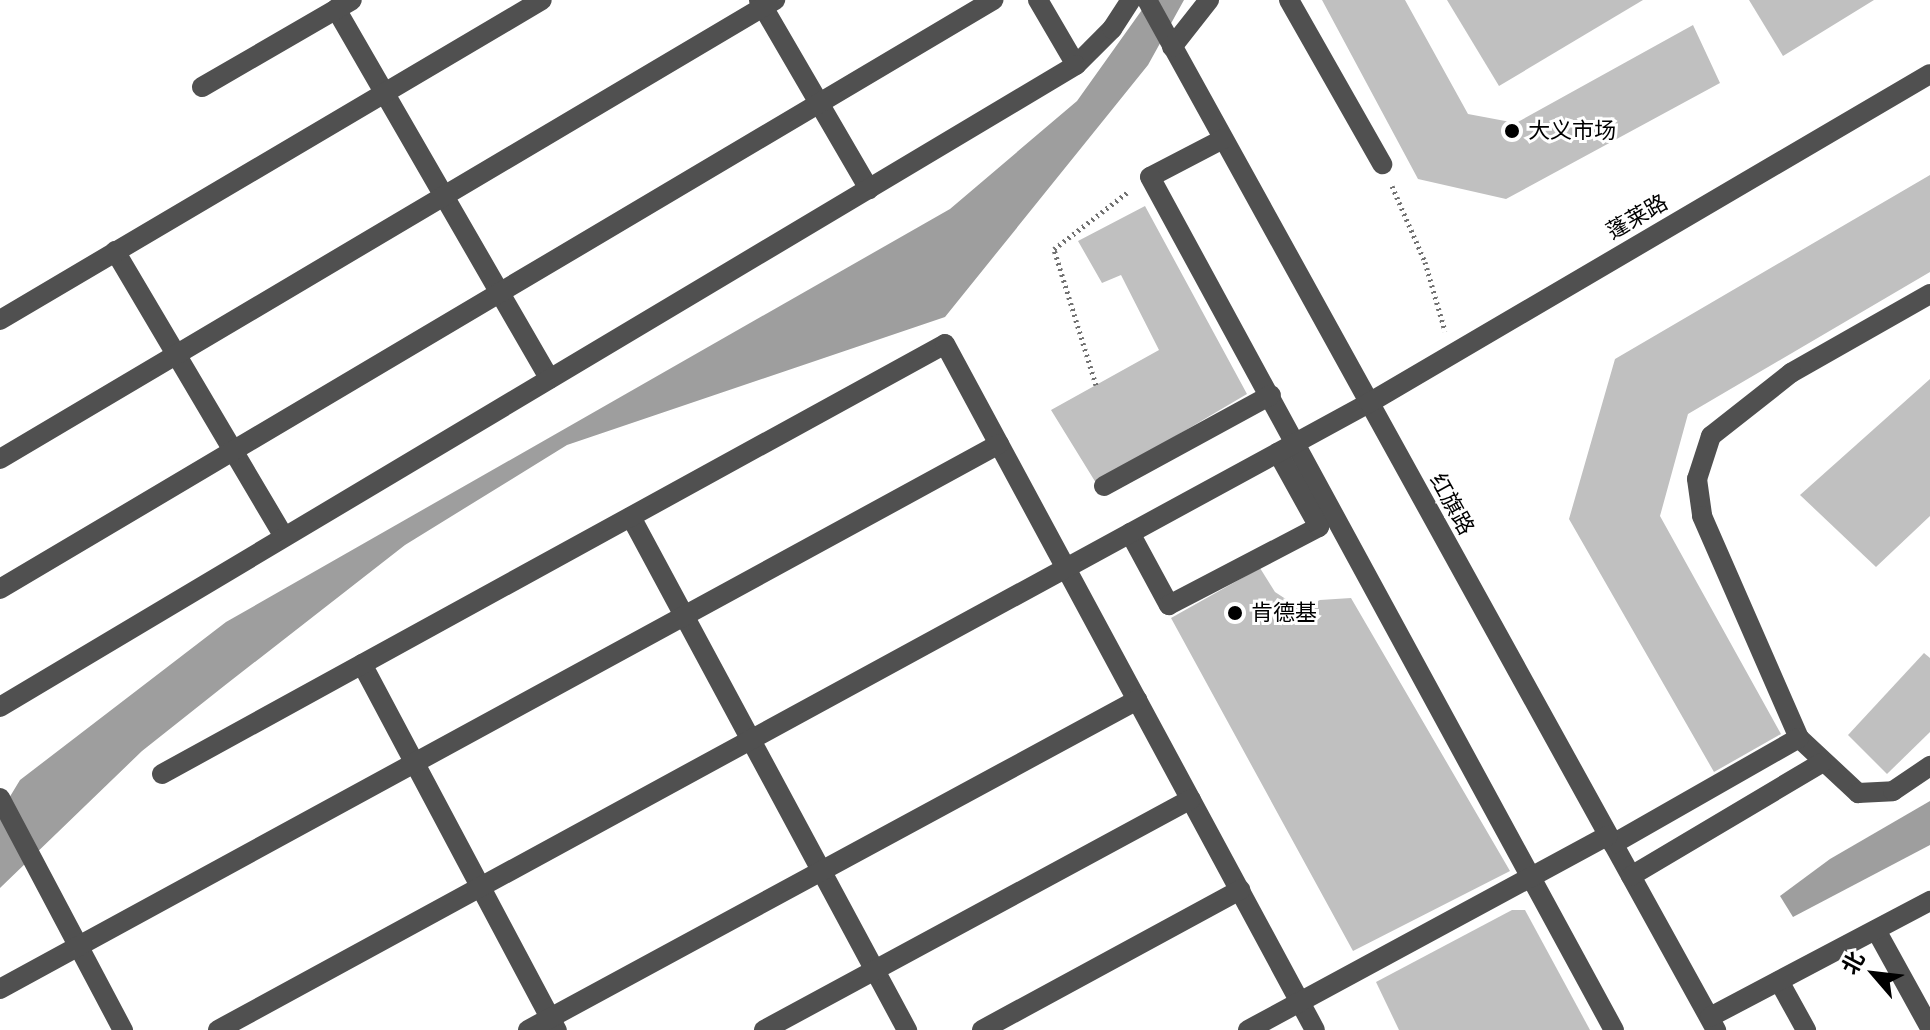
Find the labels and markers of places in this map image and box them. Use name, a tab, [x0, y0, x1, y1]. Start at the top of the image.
place label: 大义市场	[1528, 118, 1616, 144]
marker: 大义市场	[1503, 122, 1521, 140]
place label: 肯德基	[1251, 600, 1317, 626]
marker: 肯德基	[1226, 604, 1244, 622]

